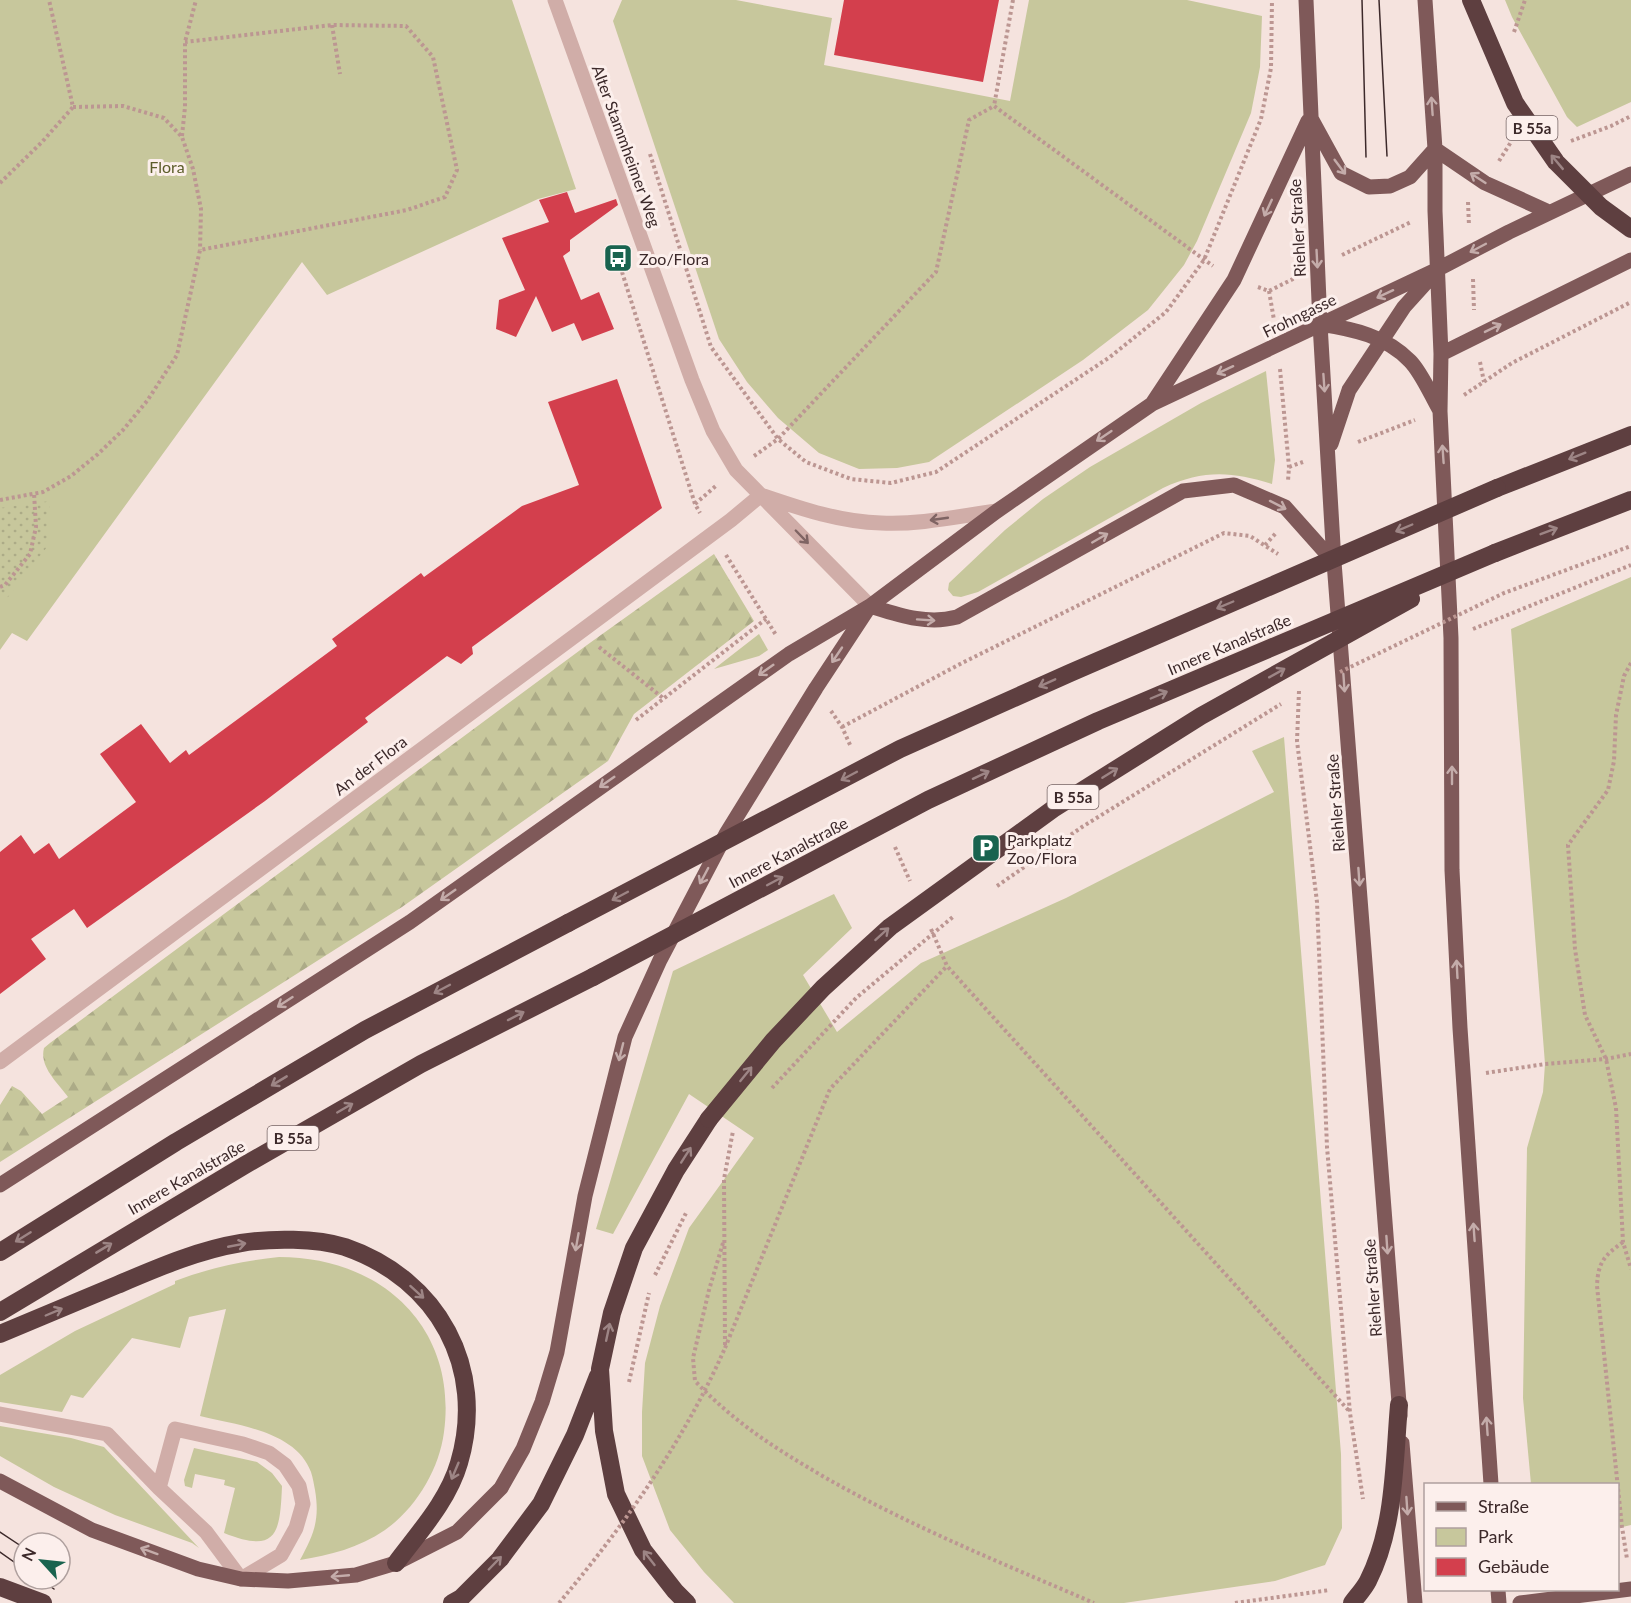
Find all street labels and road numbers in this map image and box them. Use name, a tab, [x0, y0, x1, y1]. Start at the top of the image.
street label: Alter Stammheimer Weg	[589, 62, 665, 230]
road number: B 55a	[1506, 116, 1558, 140]
street label: Riehler Straße	[1285, 178, 1309, 278]
street label: Frohngasse	[1259, 289, 1339, 341]
street label: Innere Kanalstraße	[1165, 609, 1293, 679]
street label: An der Flora	[330, 731, 410, 799]
street label: Riehler Straße	[1322, 753, 1348, 853]
road number: B 55a	[1048, 785, 1098, 809]
street label: Innere Kanalstraße	[725, 813, 851, 891]
road number: B 55a	[268, 1126, 318, 1150]
street label: Innere Kanalstraße	[124, 1136, 248, 1218]
street label: Riehler Straße	[1359, 1238, 1385, 1338]

